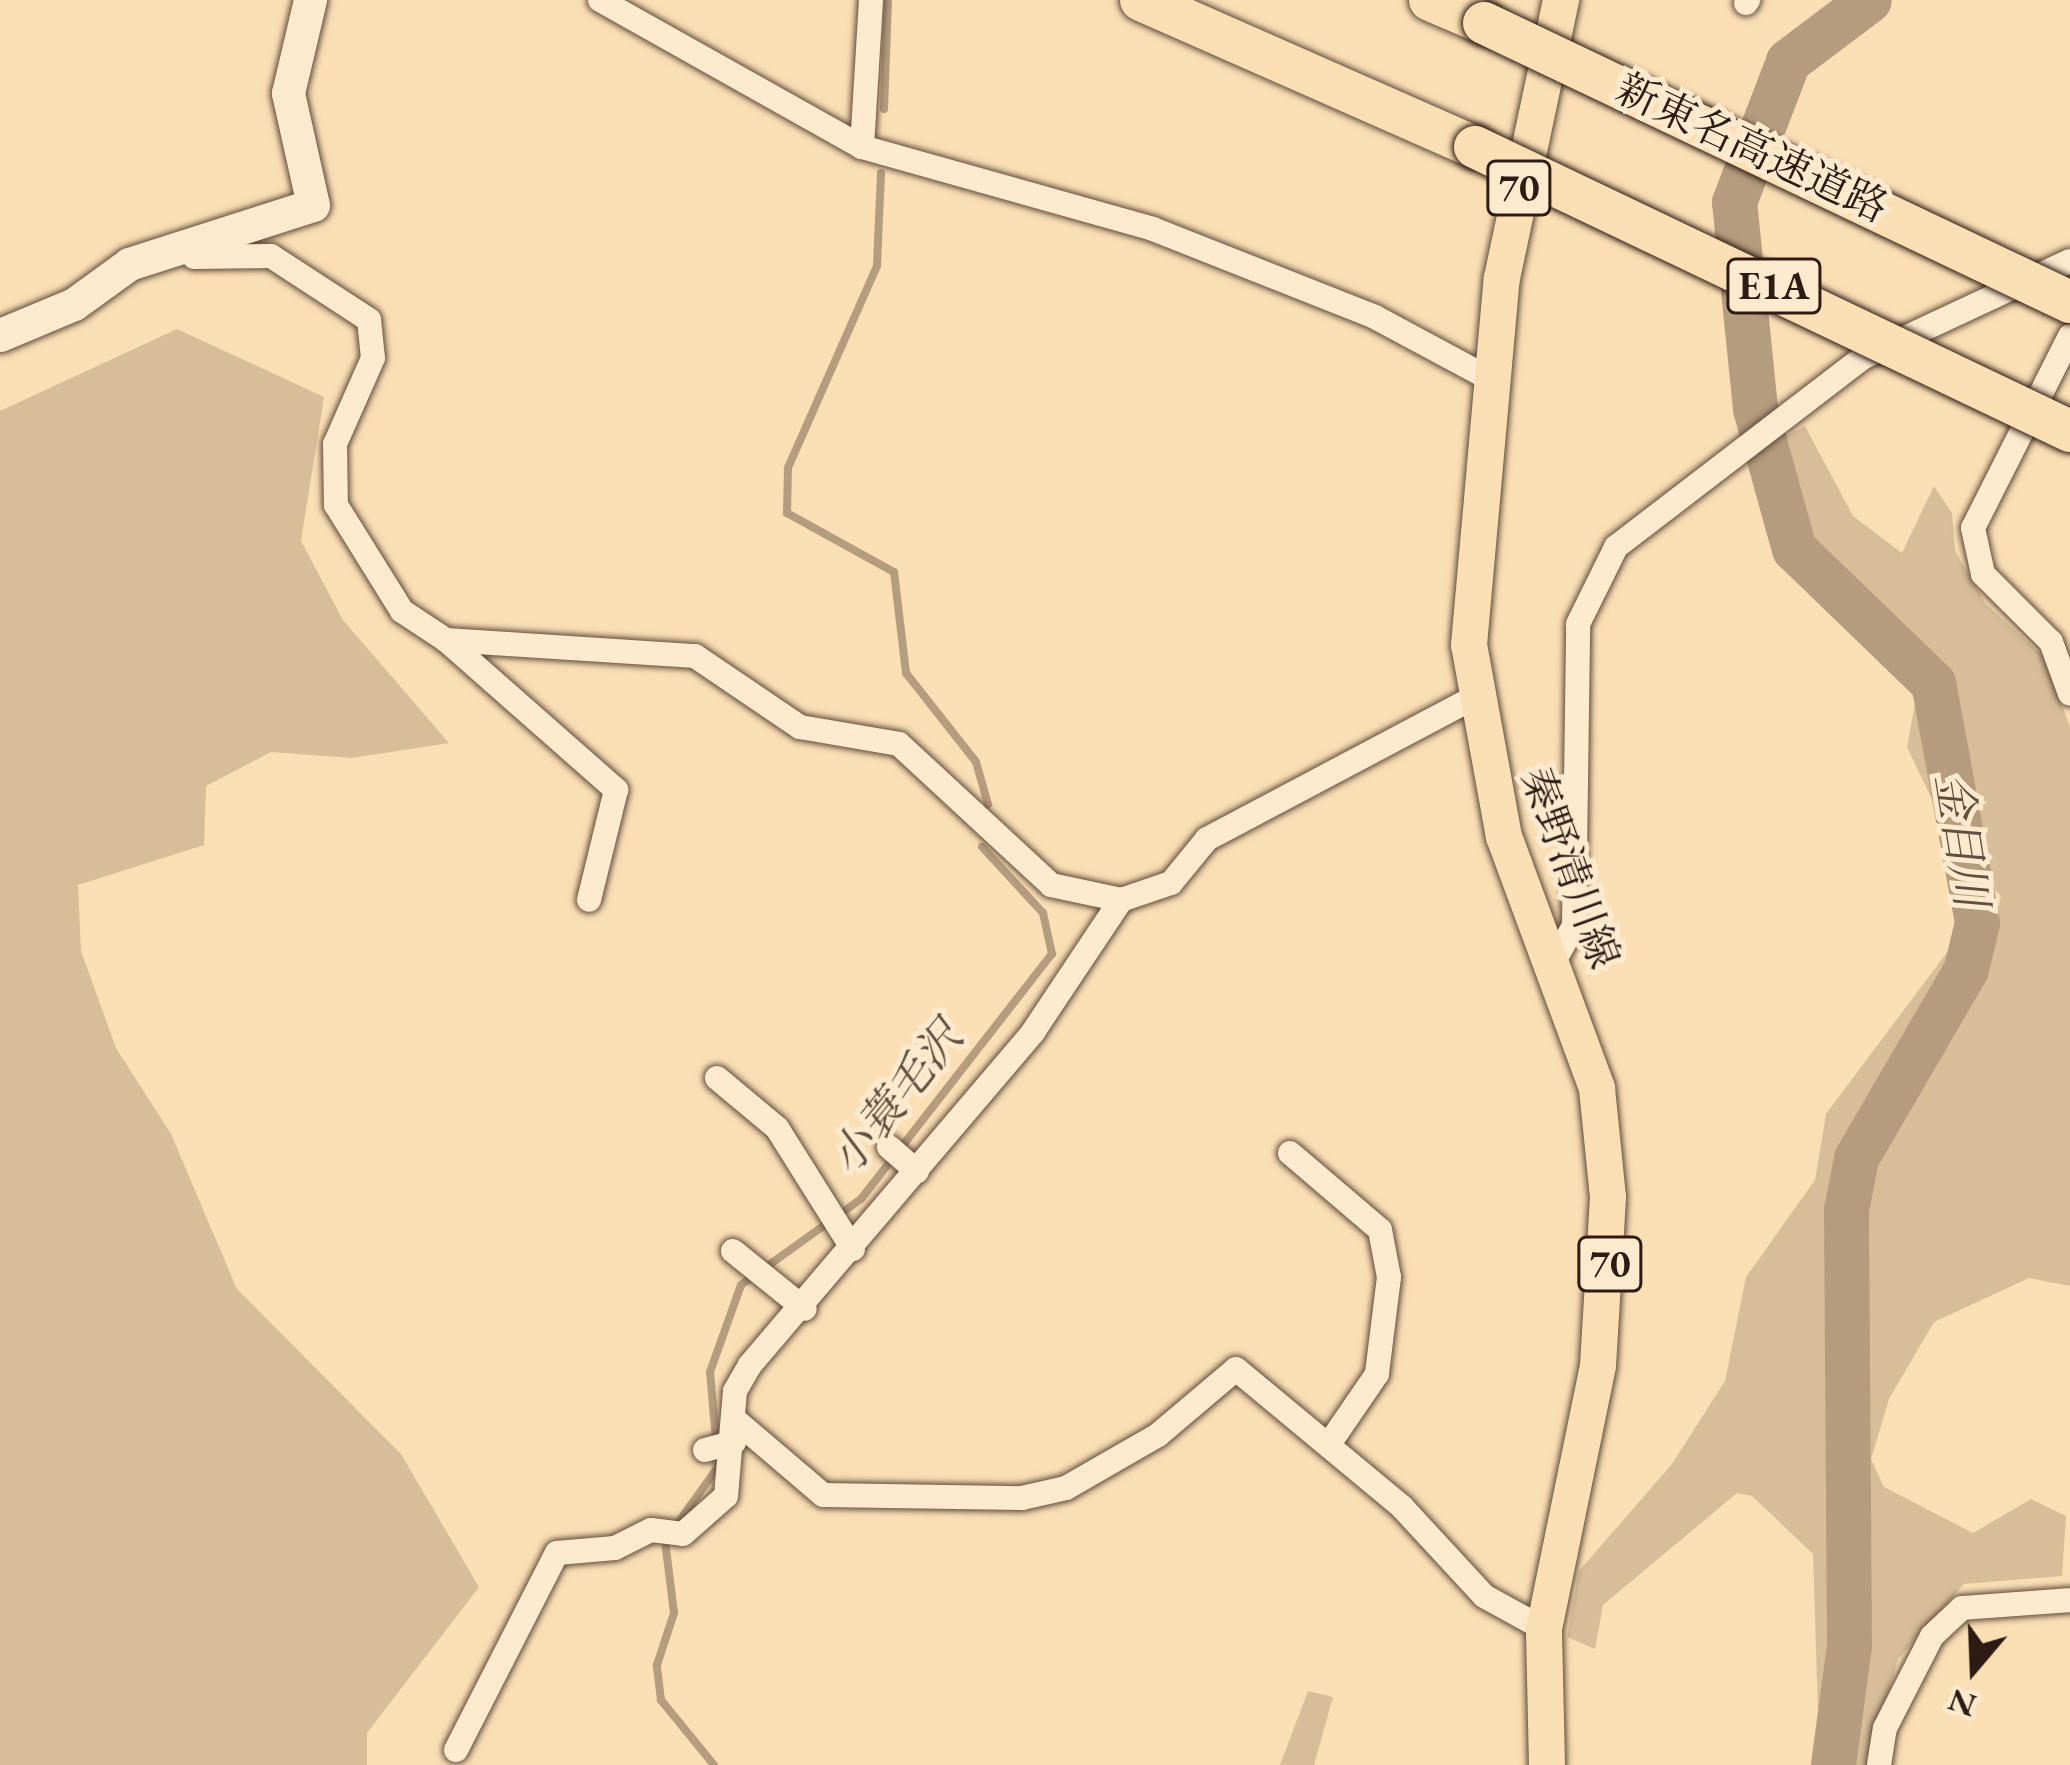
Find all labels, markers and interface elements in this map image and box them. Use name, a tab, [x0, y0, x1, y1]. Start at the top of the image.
street label: 新東名高速道路	[1608, 63, 1896, 233]
road number: 70	[1486, 155, 1552, 221]
road number: E1A	[1726, 253, 1822, 319]
street label: 秦野清川線	[1510, 761, 1630, 975]
water label: 金目川	[1925, 769, 1999, 911]
water label: 小蓑毛沢	[818, 1011, 974, 1185]
road number: 70	[1577, 1231, 1643, 1297]
north arrow	[1914, 1609, 2034, 1729]
text: N	[1943, 1679, 1982, 1728]

